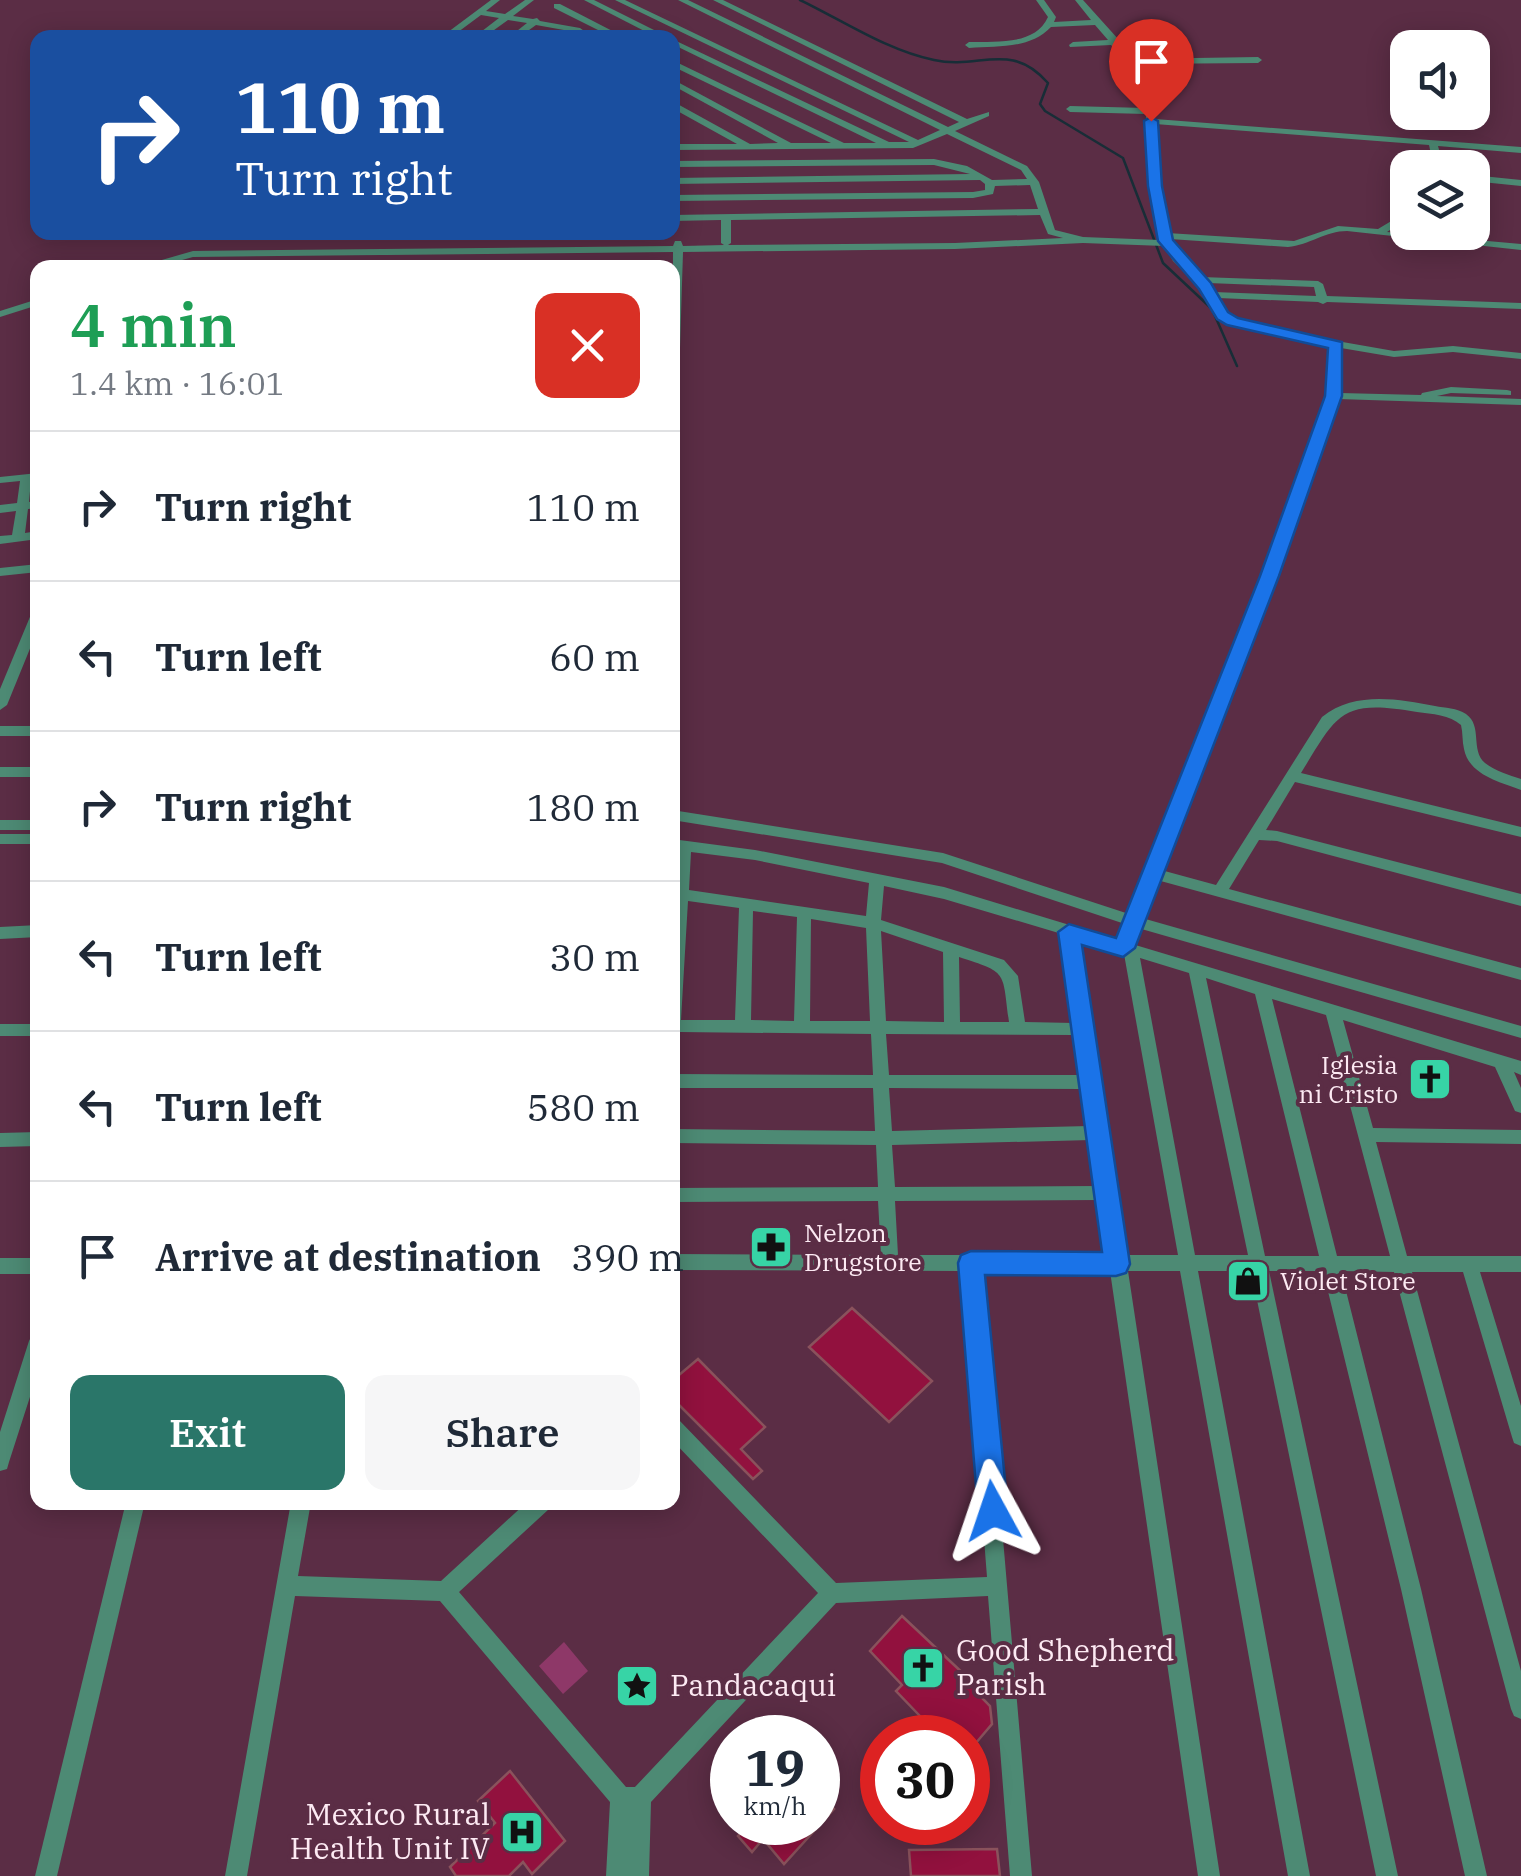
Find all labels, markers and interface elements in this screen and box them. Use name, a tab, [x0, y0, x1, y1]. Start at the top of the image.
pin	[1109, 19, 1194, 122]
map controls	[1390, 30, 1490, 250]
button: sound	[1390, 30, 1490, 130]
icon: arrive	[1124, 34, 1179, 89]
text: 110 m	[235, 61, 445, 152]
icon: right	[70, 70, 200, 200]
text: Turn right	[235, 149, 453, 207]
button: layers	[1390, 150, 1490, 250]
text: 4 min	[70, 285, 237, 364]
button: close	[535, 293, 640, 398]
text: 1.4 km · 16:01	[70, 362, 285, 404]
icon: right	[70, 479, 125, 534]
text: Turn right	[155, 482, 351, 531]
text: 110 m	[527, 482, 640, 531]
icon: left	[70, 629, 125, 684]
text: Turn left	[155, 632, 322, 681]
text: 60 m	[549, 632, 640, 681]
icon: right	[70, 779, 125, 834]
text: Turn right	[155, 782, 351, 831]
text: 180 m	[527, 782, 640, 831]
icon: left	[70, 929, 125, 984]
text: Turn left	[155, 932, 322, 981]
text: 30 m	[549, 932, 640, 981]
place label: Iglesia ni Cristo	[1299, 1048, 1398, 1110]
church icon: Iglesia ni Cristo	[1407, 1056, 1453, 1102]
icon: left	[70, 1079, 125, 1134]
text: Turn left	[155, 1082, 322, 1131]
text: 580 m	[527, 1082, 640, 1131]
place label: Nelzon Drugstore	[804, 1216, 922, 1278]
pharmacy icon: Nelzon Drugstore	[748, 1224, 794, 1270]
icon: arrive	[70, 1229, 125, 1284]
text: Arrive at destination	[155, 1232, 541, 1281]
text: 390 m	[571, 1232, 684, 1281]
shop icon: Violet Store	[1225, 1258, 1271, 1304]
place label: Violet Store	[1280, 1264, 1416, 1297]
button: Exit	[70, 1375, 345, 1490]
button: Share	[365, 1375, 640, 1490]
position arrow	[941, 1459, 1045, 1563]
place label: Good Shepherd Parish	[956, 1630, 1174, 1703]
church icon: Good Shepherd Parish	[900, 1645, 946, 1691]
place icon: Pandacaqui	[614, 1663, 660, 1709]
place label: Pandacaqui	[670, 1665, 836, 1704]
speed limit sign: 30	[860, 1715, 990, 1845]
text: 19	[745, 1735, 805, 1800]
text: km/h	[743, 1789, 807, 1822]
place label: Mexico Rural Health Unit IV	[290, 1794, 490, 1867]
hospital icon: Mexico Rural Health Unit IV	[499, 1809, 545, 1855]

